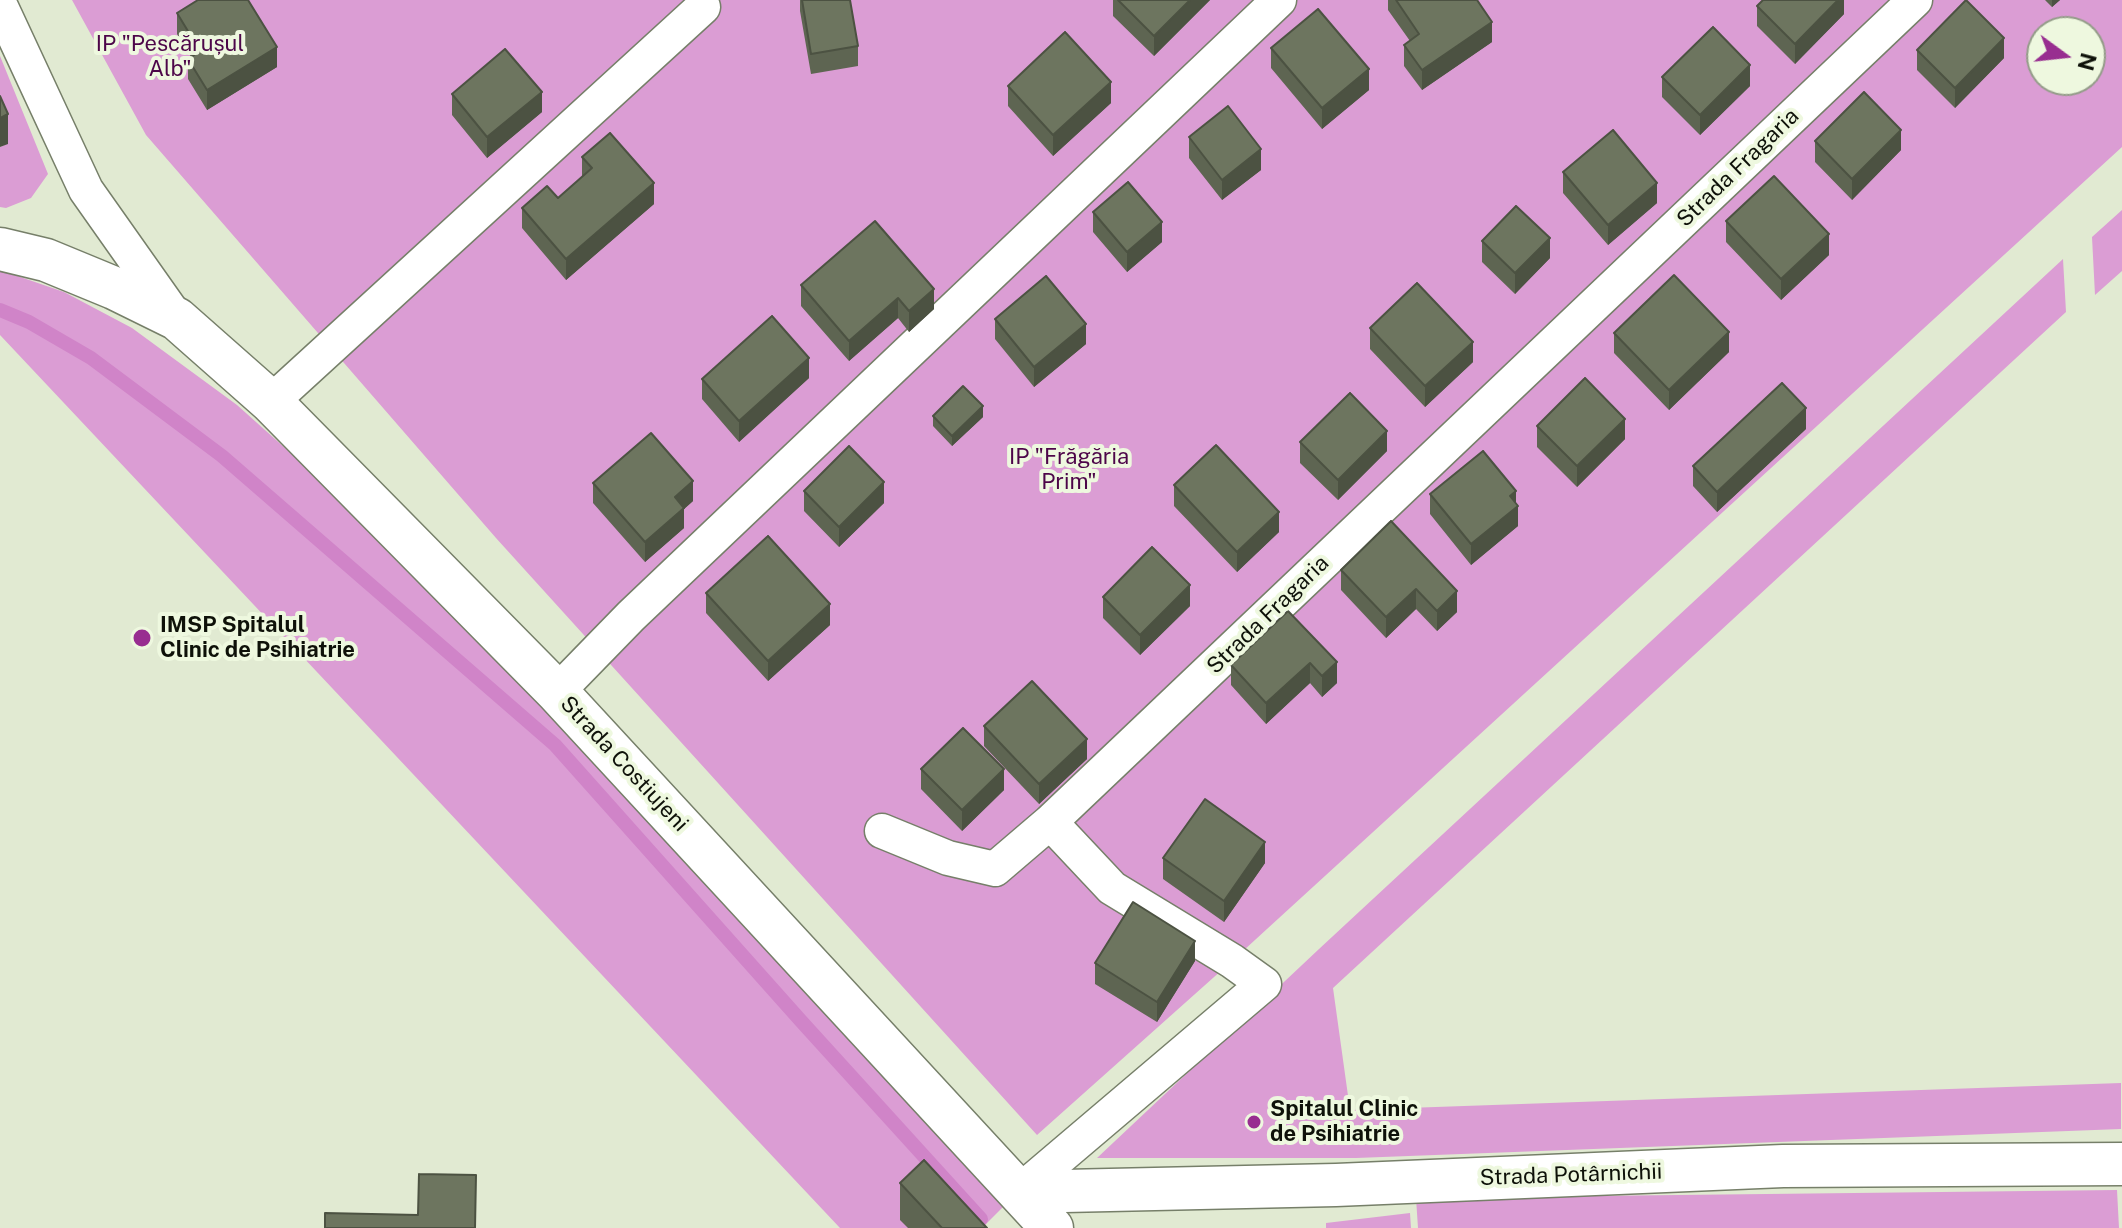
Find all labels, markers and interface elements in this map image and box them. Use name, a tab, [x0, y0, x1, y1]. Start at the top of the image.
north arrow	[2026, 16, 2106, 96]
park label: IP "Pescărușul Alb"	[96, 31, 244, 82]
text: N	[2072, 50, 2102, 73]
street label: Strada Fragaria	[1672, 103, 1804, 233]
park label: IP "Frăgăria Prim"	[1009, 444, 1129, 496]
street label: Strada Fragaria	[1202, 550, 1334, 680]
place label: IMSP Spitalul Clinic de Psihiatrie	[160, 612, 355, 664]
marker: IMSP Spitalul Clinic de Psihiatrie	[131, 627, 153, 649]
street label: Strada Costiujeni	[555, 691, 693, 837]
place label: Spitalul Clinic de Psihiatrie	[1270, 1096, 1418, 1148]
marker: Spitalul Clinic de Psihiatrie	[1245, 1113, 1263, 1131]
street label: Strada Potârnichii	[1479, 1159, 1663, 1191]

